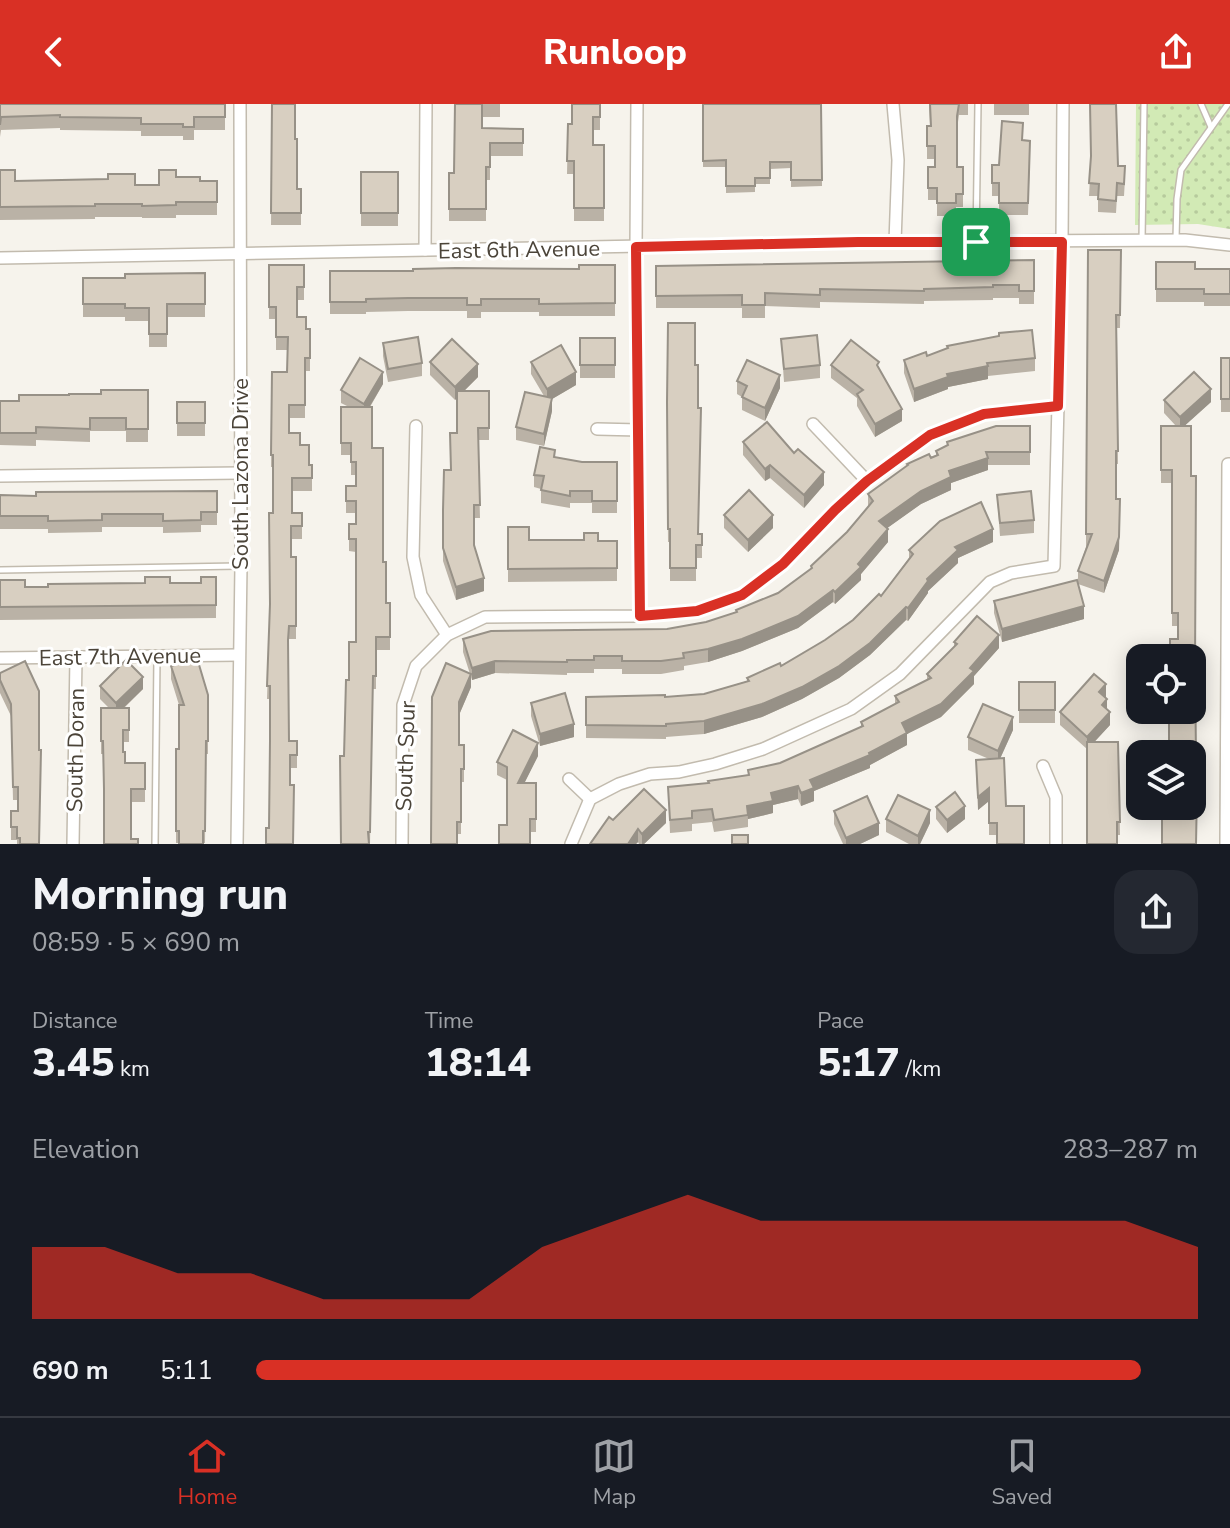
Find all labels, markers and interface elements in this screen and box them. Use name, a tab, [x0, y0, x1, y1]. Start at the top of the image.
text: Runloop	[543, 28, 687, 77]
icon: back	[32, 30, 76, 74]
icon: share	[1154, 30, 1198, 74]
pin	[942, 208, 1010, 276]
icon: arrive	[954, 220, 998, 264]
street label: East 6th Avenue	[438, 234, 600, 266]
street label: South Lazona Drive	[226, 378, 256, 570]
street label: East 7th Avenue	[39, 641, 201, 673]
map controls	[1126, 644, 1206, 820]
button: locate	[1126, 644, 1206, 724]
street label: South Doran	[60, 688, 92, 812]
street label: South Spur	[389, 700, 423, 812]
button: layers	[1126, 740, 1206, 820]
text: Morning run	[32, 865, 288, 925]
button: share	[1114, 870, 1198, 954]
text: 08:59 · 5 × 690 m	[32, 925, 240, 960]
text: Distance	[32, 1006, 117, 1036]
text: Time	[425, 1006, 474, 1036]
text: Pace	[817, 1006, 864, 1036]
text: 3.45	[32, 1036, 114, 1090]
text: 18:14	[425, 1036, 531, 1090]
text: 5:17	[817, 1036, 900, 1090]
text: km	[114, 1054, 150, 1084]
text: /km	[900, 1054, 941, 1084]
text: Elevation	[32, 1132, 140, 1167]
text: 283–287 m	[1062, 1132, 1198, 1167]
text: 690 m	[32, 1353, 109, 1388]
text: 5:11	[160, 1353, 213, 1388]
tab: Home	[178, 1434, 237, 1512]
tab: Map	[592, 1434, 636, 1512]
tab: Saved	[992, 1434, 1052, 1512]

